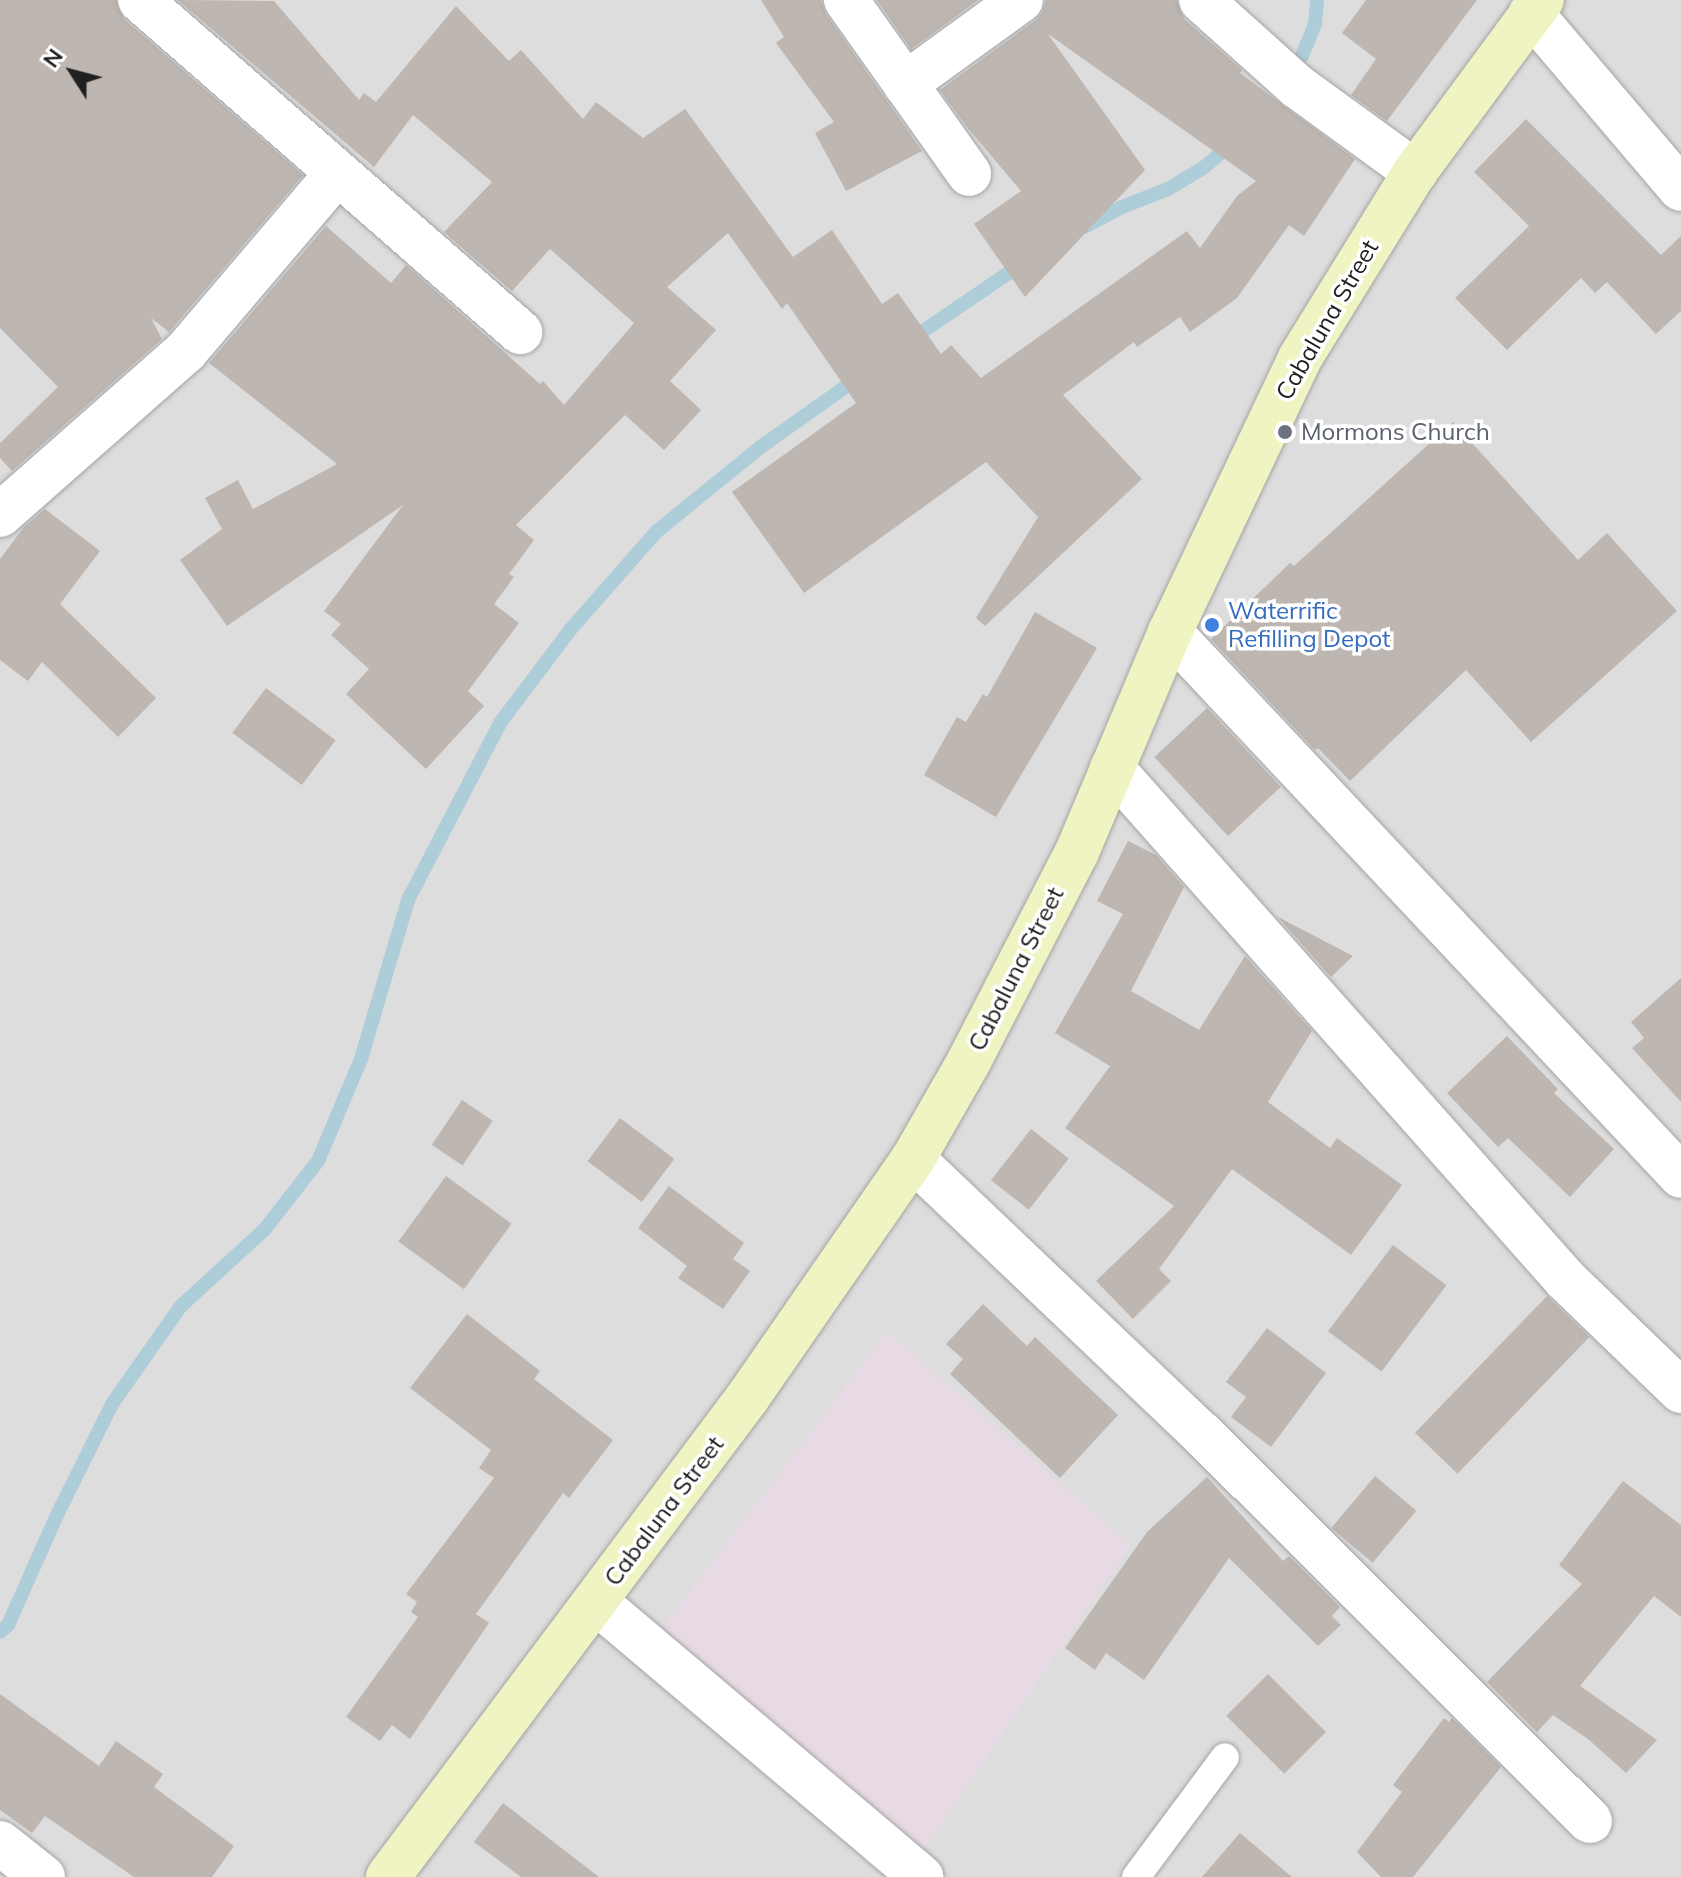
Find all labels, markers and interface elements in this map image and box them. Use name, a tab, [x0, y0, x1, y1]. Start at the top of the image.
north arrow	[32, 32, 112, 112]
text: N	[36, 43, 69, 73]
street label: Cabaluna Street	[1270, 235, 1384, 405]
place label: Mormons Church	[1301, 418, 1490, 446]
marker: Mormons Church	[1276, 423, 1294, 441]
place label: Waterrific Refilling Depot	[1228, 597, 1390, 653]
marker: Waterrific Refilling Depot	[1203, 616, 1221, 634]
street label: Cabaluna Street	[962, 882, 1070, 1056]
street label: Cabaluna Street	[598, 1431, 730, 1591]

